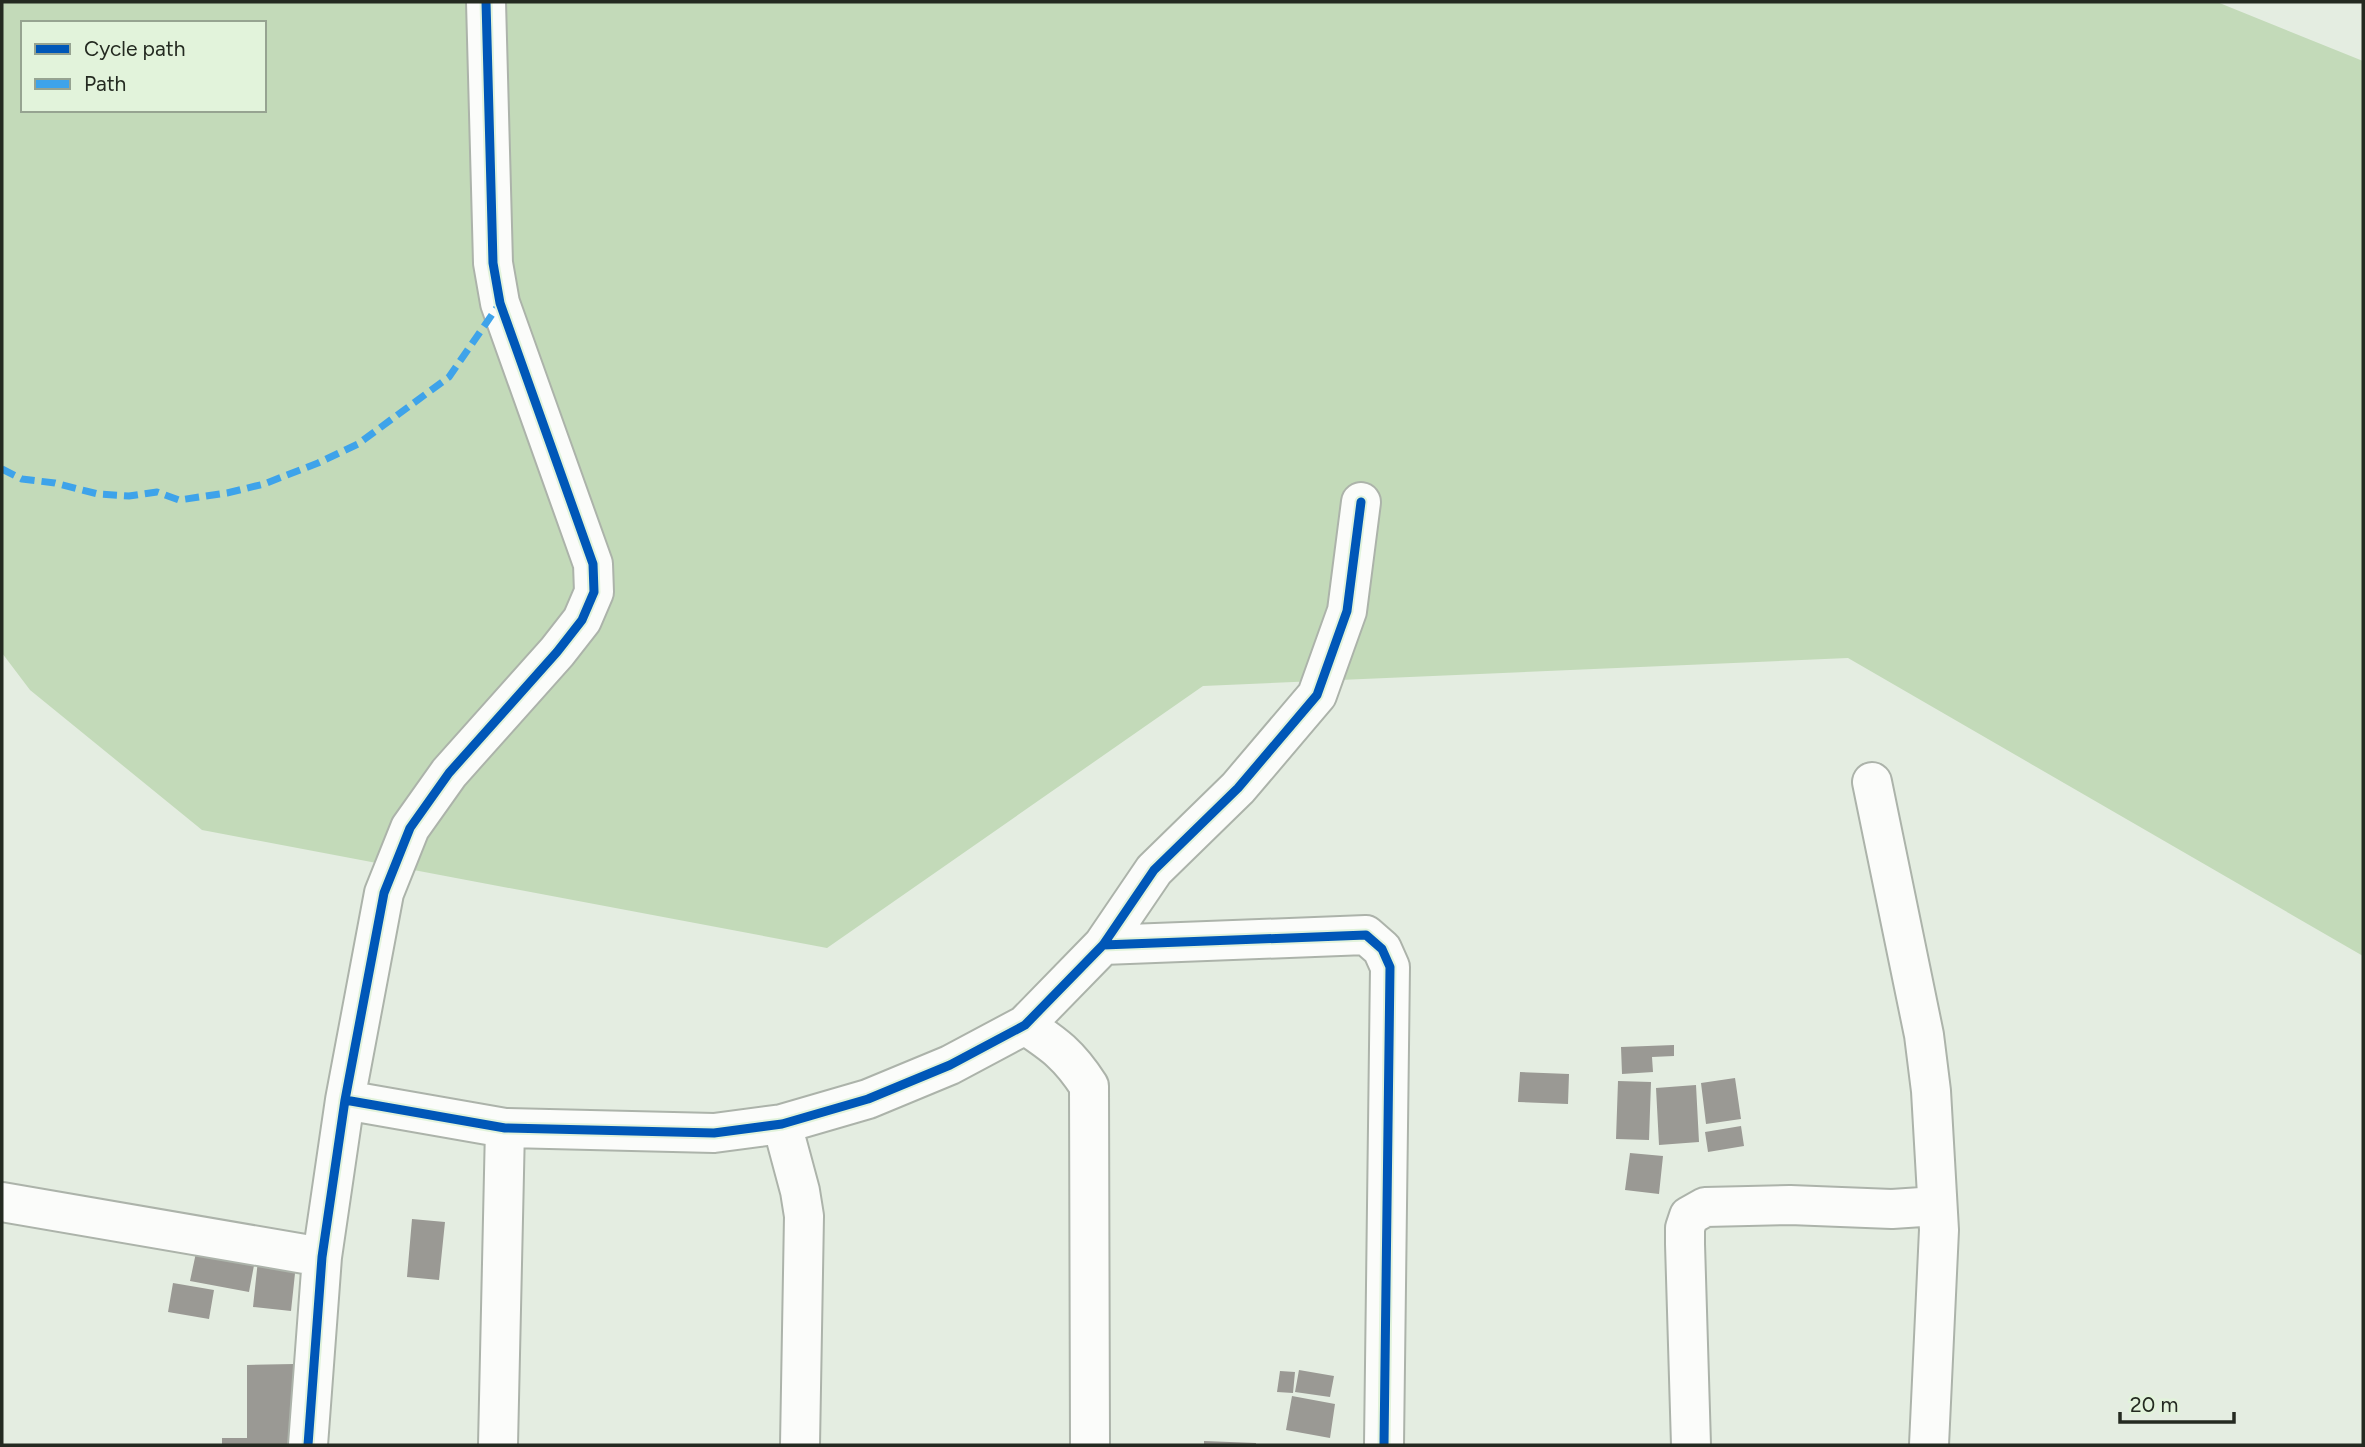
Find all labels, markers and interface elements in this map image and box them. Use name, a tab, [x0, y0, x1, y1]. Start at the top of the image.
legend	[21, 21, 266, 112]
text: Cycle path	[84, 36, 185, 61]
text: Path	[84, 71, 126, 96]
scale bar	[2120, 1380, 2234, 1424]
text: 20 m	[2130, 1392, 2178, 1417]

